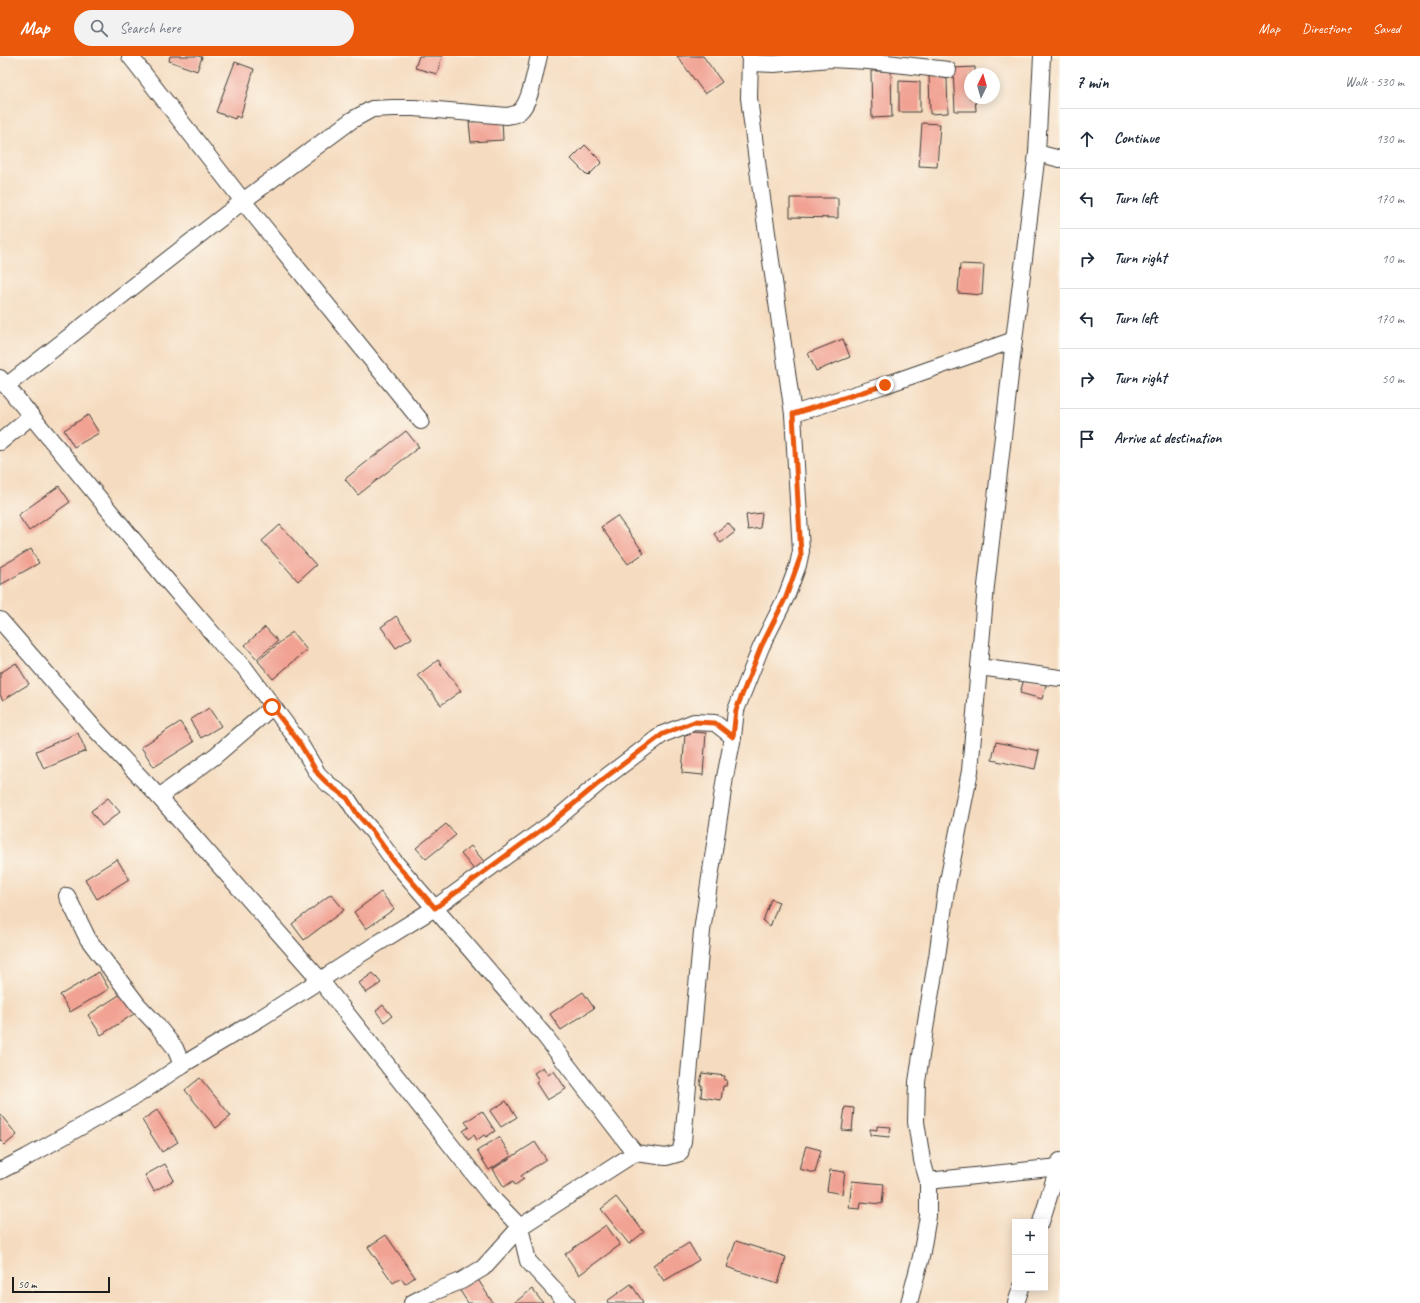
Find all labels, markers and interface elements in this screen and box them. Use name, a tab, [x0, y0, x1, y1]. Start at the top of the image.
search box	[74, 10, 354, 46]
text: Map	[20, 16, 50, 40]
icon: search	[88, 17, 110, 39]
text: Search here	[120, 19, 181, 38]
text: Map	[1259, 20, 1280, 37]
text: Directions	[1302, 20, 1351, 37]
text: Saved	[1373, 20, 1400, 37]
north arrow	[964, 68, 1000, 104]
text: 7 min	[1076, 72, 1109, 93]
text: Walk · 530 m	[1345, 74, 1404, 90]
icon: ahead	[1076, 128, 1098, 150]
text: Continue	[1114, 129, 1159, 148]
text: 130 m	[1376, 131, 1404, 147]
icon: left	[1076, 188, 1098, 210]
text: Turn left	[1114, 189, 1157, 208]
text: 170 m	[1376, 191, 1404, 207]
icon: right	[1076, 248, 1098, 270]
text: Turn right	[1114, 249, 1167, 268]
text: 10 m	[1382, 251, 1404, 267]
icon: left	[1076, 308, 1098, 330]
text: Turn left	[1114, 309, 1157, 328]
text: 170 m	[1376, 311, 1404, 327]
icon: right	[1076, 368, 1098, 390]
text: Turn right	[1114, 369, 1167, 388]
text: 50 m	[1382, 371, 1404, 387]
route end	[876, 376, 894, 394]
icon: arrive	[1076, 428, 1098, 450]
text: Arrive at destination	[1114, 429, 1221, 448]
route start	[263, 698, 281, 716]
map controls	[1012, 1219, 1048, 1291]
button: +	[1012, 1219, 1048, 1255]
button: −	[1012, 1255, 1048, 1291]
scale bar	[12, 1275, 110, 1294]
text: 50 m	[18, 1277, 37, 1291]

